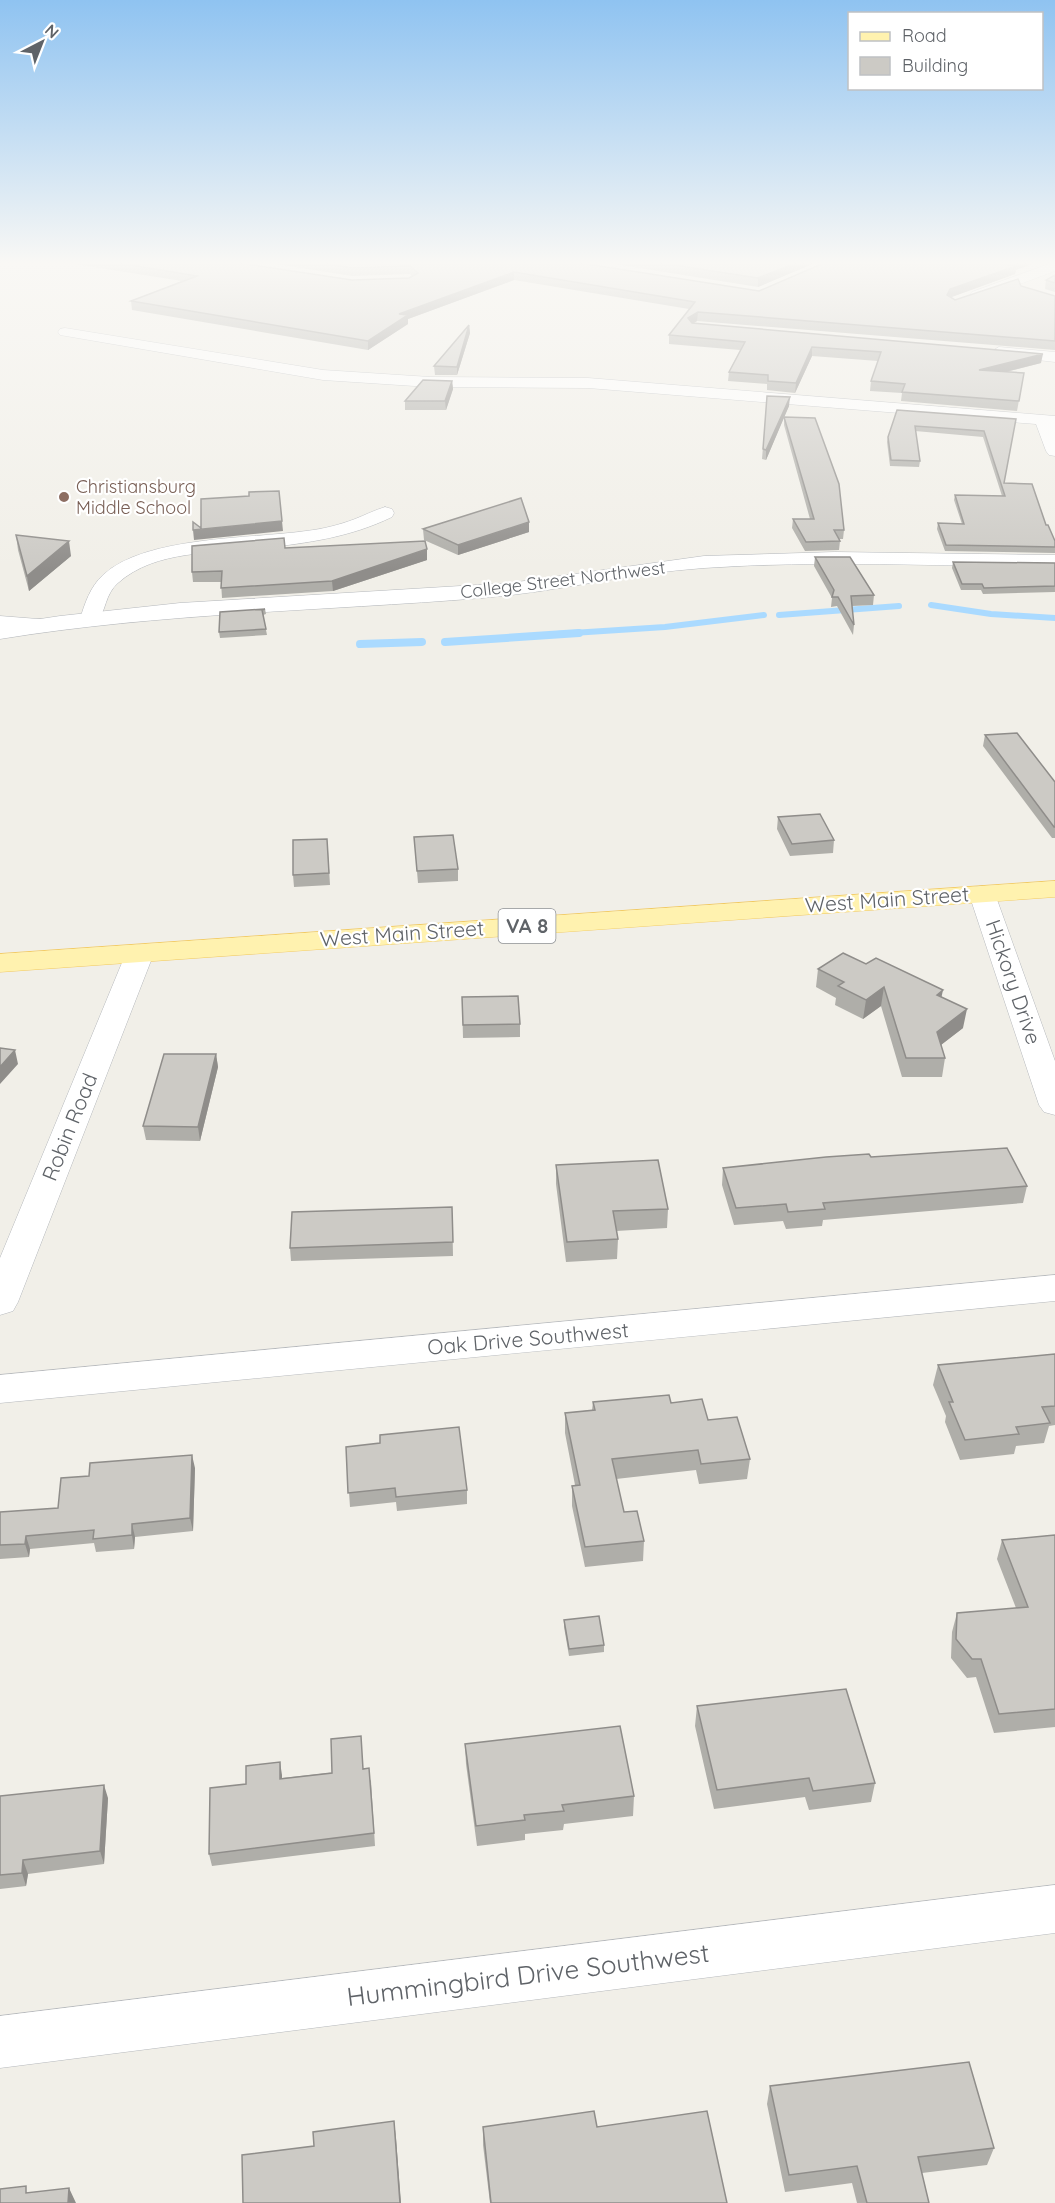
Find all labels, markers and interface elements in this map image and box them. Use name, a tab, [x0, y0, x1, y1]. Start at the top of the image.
north arrow	[12, 12, 72, 72]
legend	[848, 12, 1043, 90]
text: N	[41, 19, 63, 42]
text: Road	[902, 24, 947, 47]
text: Building	[902, 54, 968, 77]
place label: Christiansburg Middle School	[76, 475, 196, 519]
marker: Christiansburg Middle School	[57, 490, 71, 504]
street label: College Street Northwest	[459, 556, 667, 603]
street label: West Main Street	[804, 880, 970, 918]
road number: VA 8	[498, 909, 556, 943]
street label: West Main Street	[319, 914, 485, 952]
street label: Hickory Drive	[980, 916, 1047, 1047]
street label: Robin Road	[36, 1069, 102, 1184]
street label: Oak Drive Southwest	[426, 1316, 630, 1360]
street label: Hummingbird Drive Southwest	[345, 1936, 711, 2013]

